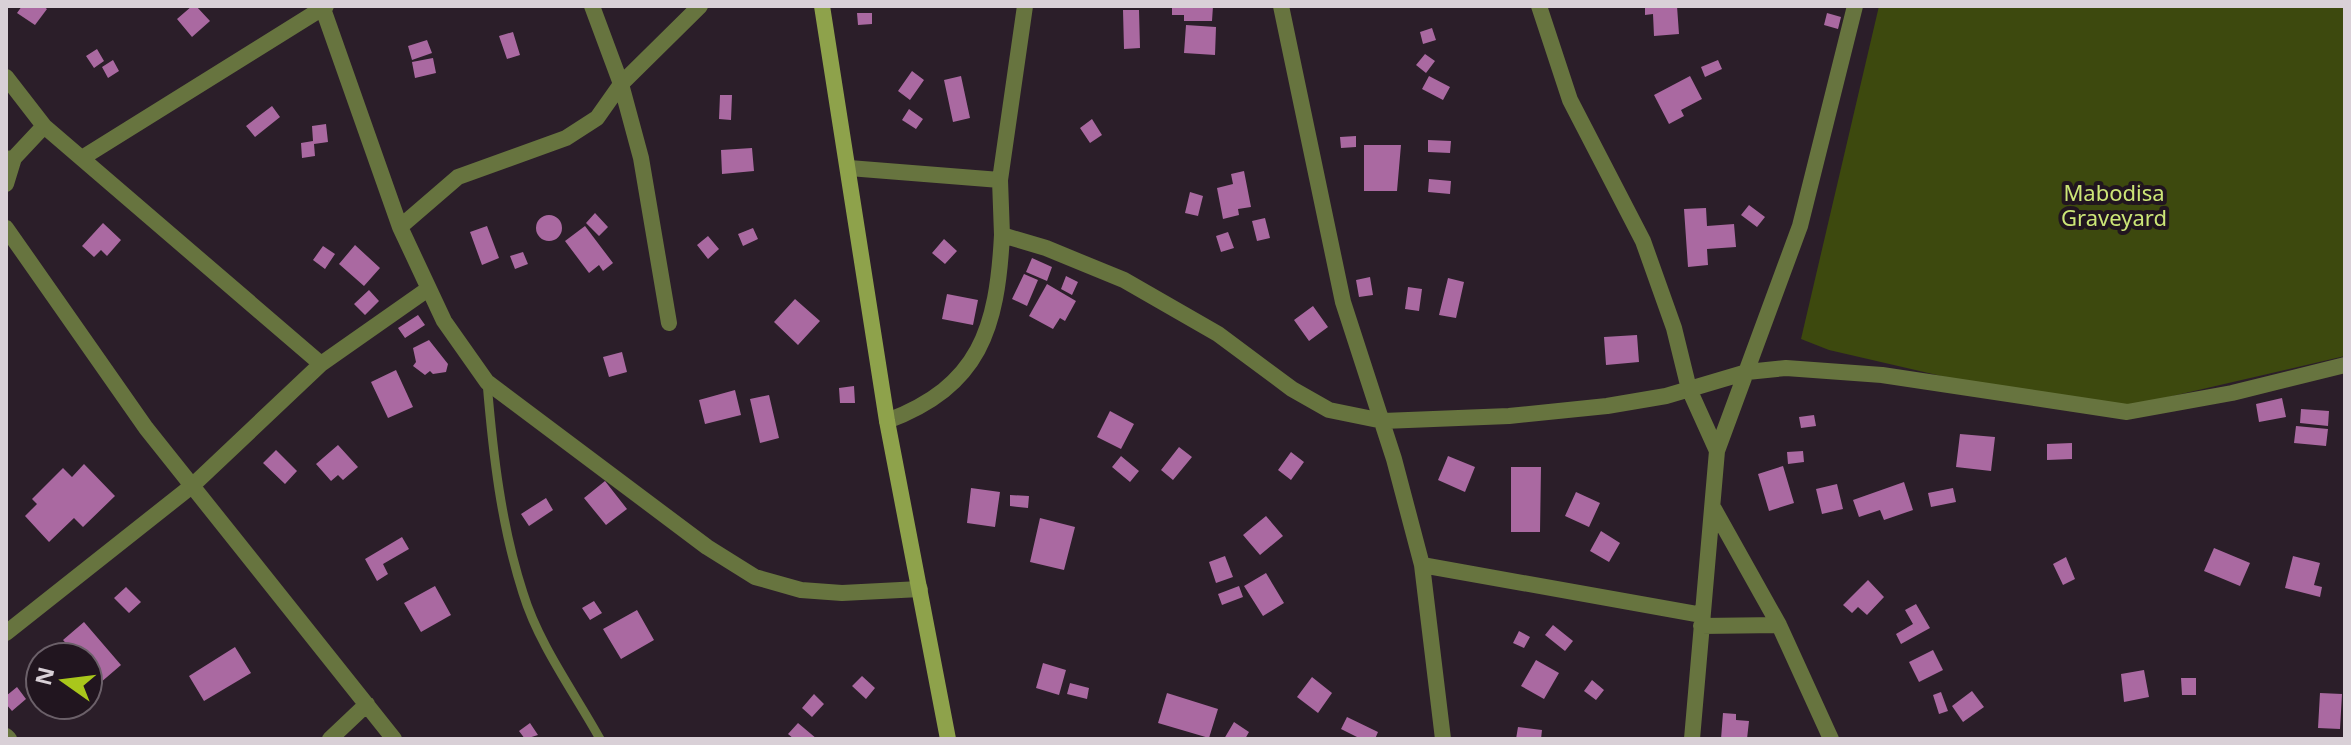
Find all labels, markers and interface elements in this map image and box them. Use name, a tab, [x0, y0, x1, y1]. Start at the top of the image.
park label: Mabodisa Graveyard	[2061, 177, 2167, 232]
north arrow	[24, 641, 104, 721]
text: N	[27, 664, 60, 688]

